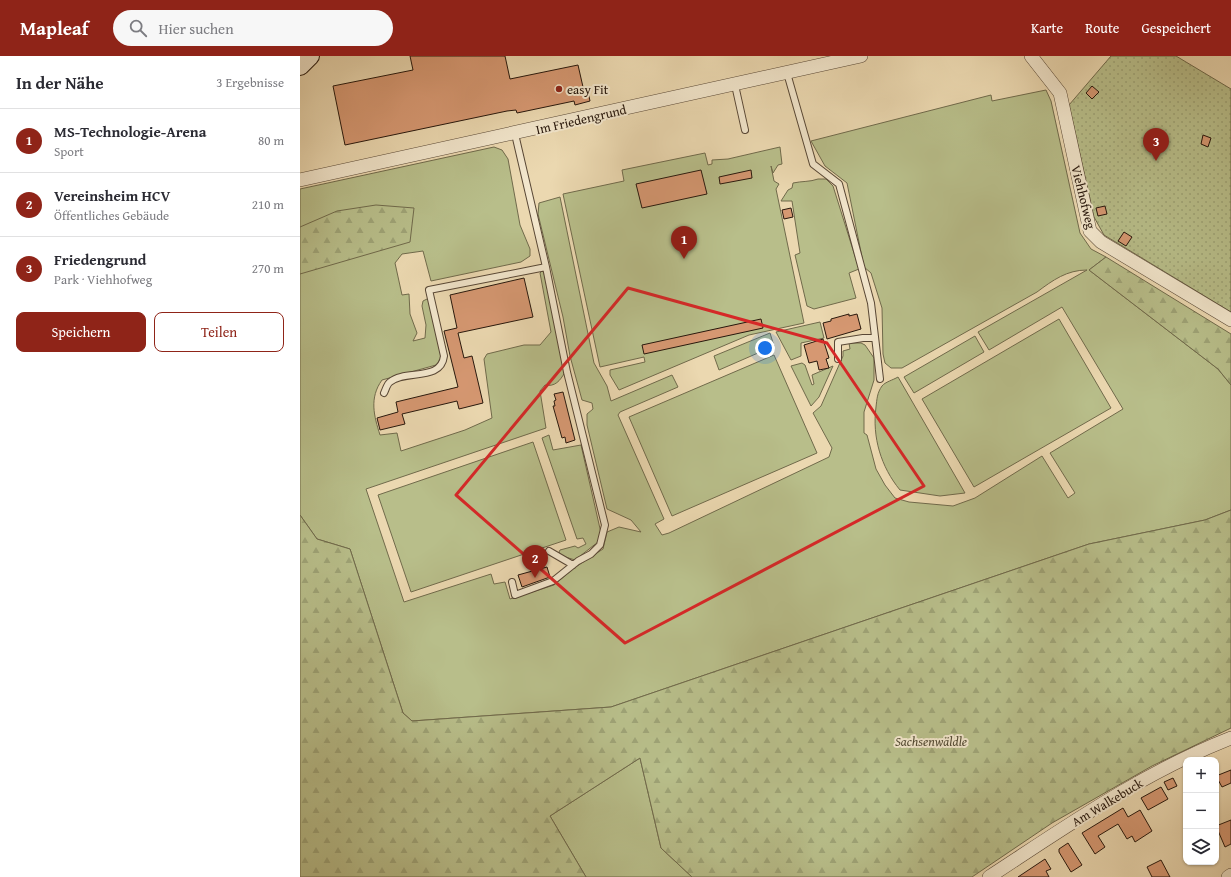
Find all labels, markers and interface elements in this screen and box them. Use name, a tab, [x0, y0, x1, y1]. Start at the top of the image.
search box	[113, 10, 393, 46]
text: Mapleaf	[20, 14, 89, 42]
icon: search	[127, 17, 149, 39]
text: Hier suchen	[159, 18, 234, 39]
text: Karte	[1031, 18, 1063, 38]
text: Route	[1085, 18, 1119, 38]
text: Gespeichert	[1141, 18, 1211, 38]
text: In der Nähe	[16, 70, 104, 95]
text: 3 Ergebnisse	[216, 73, 284, 92]
place label: easy Fit	[567, 80, 609, 99]
marker: easy Fit	[554, 84, 564, 94]
street label: Im Friedengrund	[534, 100, 628, 139]
text: MS-Technologie-Arena	[54, 121, 206, 142]
pin: 3	[1143, 128, 1169, 161]
text: 1	[26, 131, 32, 150]
text: 80 m	[258, 131, 284, 150]
text: Sport	[54, 142, 84, 161]
street label: Viehhofweg	[1066, 163, 1101, 232]
text: Vereinsheim HCV	[54, 185, 170, 206]
text: 2	[26, 195, 32, 214]
text: 210 m	[252, 195, 284, 214]
text: Öffentliches Gebäude	[54, 206, 169, 225]
pin: 1	[671, 226, 697, 259]
text: Friedengrund	[54, 249, 146, 270]
text: 3	[26, 259, 32, 278]
text: 270 m	[252, 259, 284, 278]
text: Park · Viehhofweg	[54, 270, 152, 289]
button: Speichern	[16, 312, 146, 352]
button: Teilen	[154, 312, 284, 352]
your location	[755, 338, 775, 358]
pin: 2	[522, 545, 548, 578]
park label: Sachsenwäldle	[895, 732, 967, 751]
map controls	[1183, 757, 1219, 865]
button: +	[1183, 757, 1219, 793]
street label: Am Walkebuck	[1068, 773, 1147, 831]
button: −	[1183, 793, 1219, 829]
button: layers	[1183, 829, 1219, 865]

